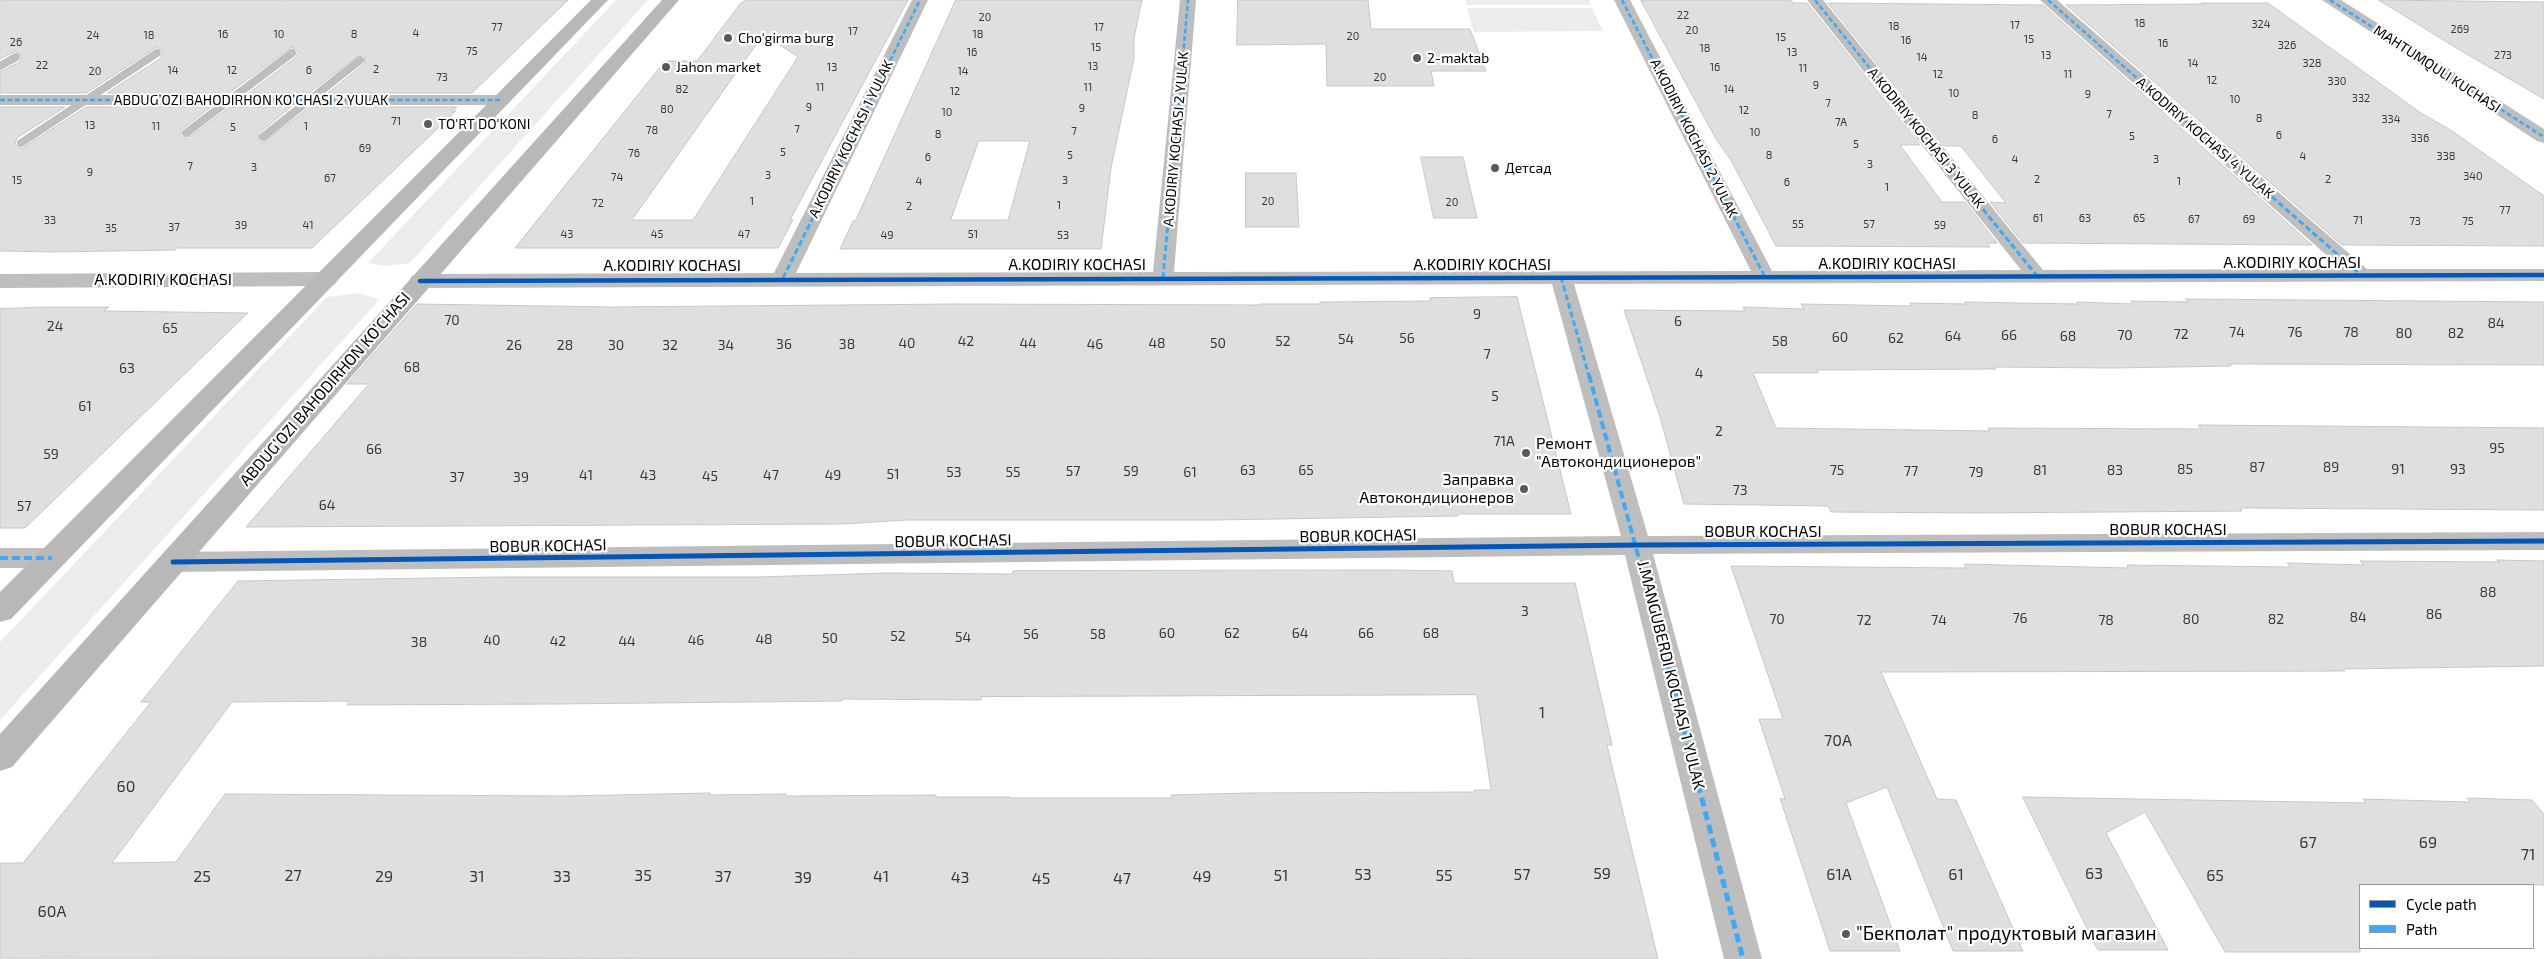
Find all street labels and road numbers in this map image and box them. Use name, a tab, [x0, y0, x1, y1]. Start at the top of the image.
street label: MAHTUMQULI KUCHASI	[2370, 22, 2504, 116]
street label: A.KODIRIY KOCHASI 2 YULAK	[1160, 51, 1192, 227]
street label: A.KODIRIY KOCHASI 2 YULAK	[1647, 56, 1741, 220]
street label: A.KODIRIY KOCHASI 1 YULAK	[805, 57, 897, 221]
street label: A.KODIRIY KOCHASI 3 YULAK	[1864, 64, 1988, 212]
street label: A.KODIRIY KOCHASI 4 YULAK	[2133, 74, 2277, 202]
street label: ABDUG’OZI BAHODIRHON KO’CHASI 2 YULAK	[114, 92, 388, 108]
street label: A.KODIRIY KOCHASI	[2223, 253, 2361, 273]
street label: A.KODIRIY KOCHASI	[1818, 254, 1956, 274]
street label: A.KODIRIY KOCHASI	[1008, 255, 1146, 275]
street label: A.KODIRIY KOCHASI	[1413, 255, 1551, 275]
street label: A.KODIRIY KOCHASI	[603, 256, 741, 276]
street label: A.KODIRIY KOCHASI	[94, 270, 232, 290]
street label: ABDUG’OZI BAHODIRHON KO’CHASI	[236, 288, 414, 490]
street label: BOBUR KOCHASI	[2109, 520, 2227, 540]
street label: BOBUR KOCHASI	[1704, 522, 1822, 542]
street label: BOBUR KOCHASI	[1299, 525, 1417, 547]
street label: BOBUR KOCHASI	[894, 530, 1012, 552]
street label: BOBUR KOCHASI	[489, 535, 607, 557]
street label: J.MANGUBERDI KOCHASI 1 YULAK	[1633, 558, 1709, 792]

